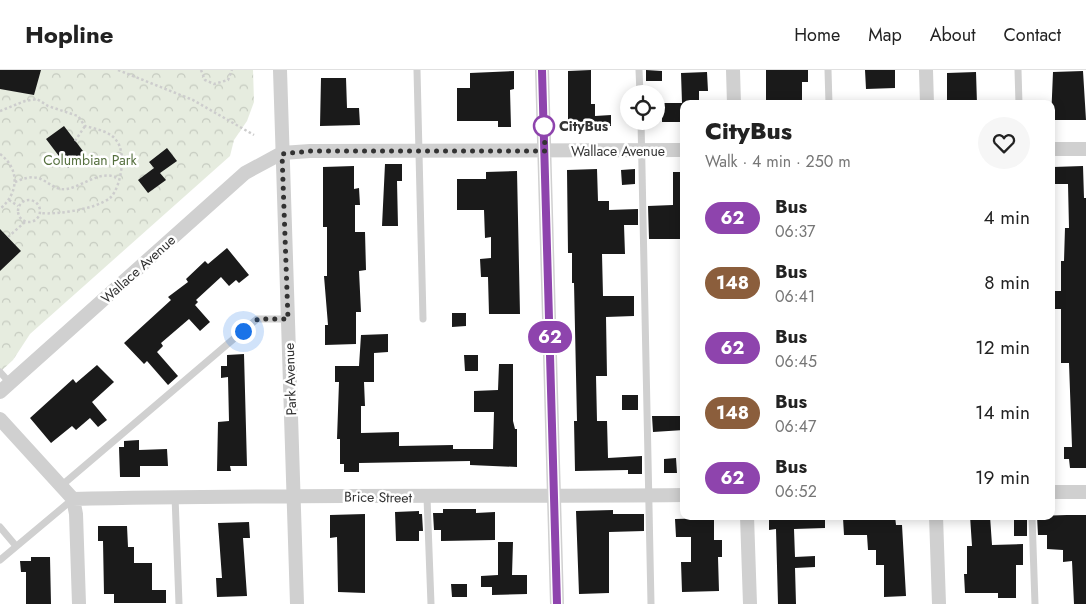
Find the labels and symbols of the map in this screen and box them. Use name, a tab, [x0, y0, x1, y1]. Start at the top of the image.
marker: CityBus	[533, 115, 555, 137]
place label: CityBus	[559, 116, 609, 136]
street label: Wallace Avenue	[571, 141, 665, 161]
park label: Columbian Park	[43, 150, 138, 170]
street label: Wallace Avenue	[96, 230, 180, 308]
your location	[231, 319, 256, 344]
line badge: 62	[528, 321, 572, 353]
street label: Park Avenue	[279, 342, 301, 416]
street label: Brice Street	[344, 486, 413, 508]

